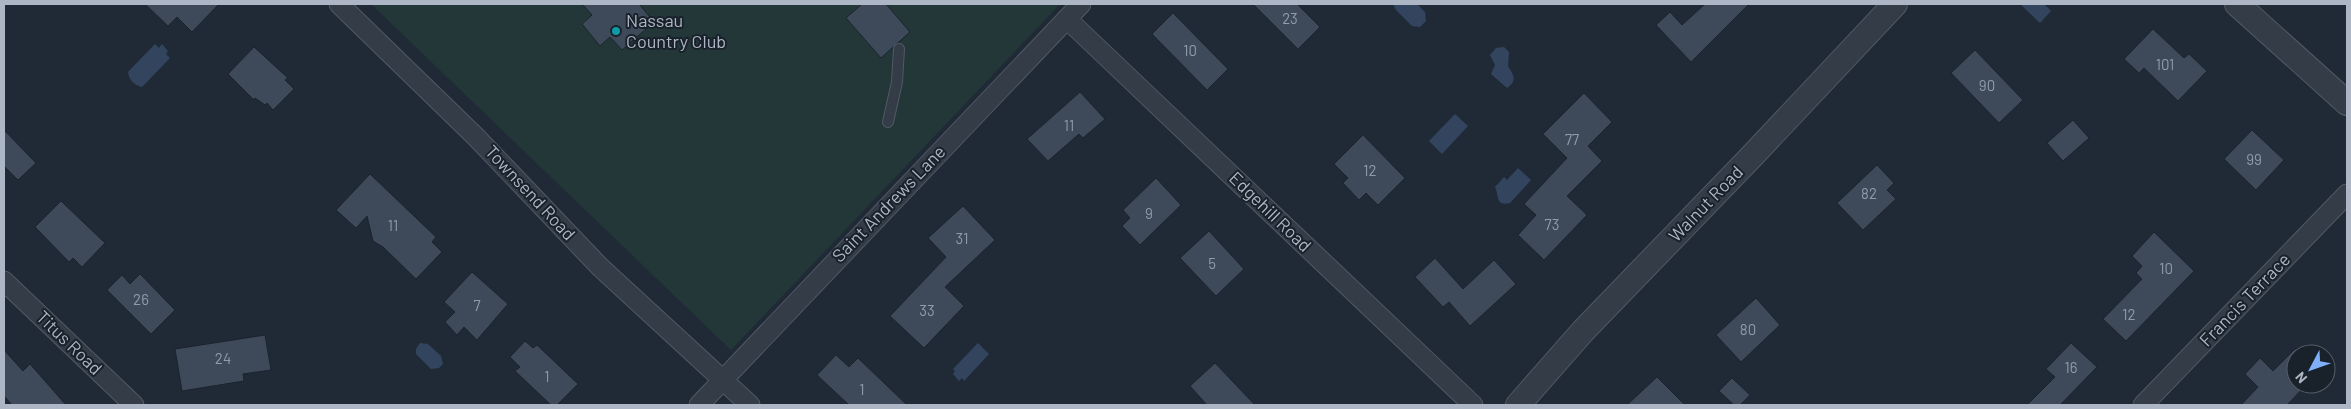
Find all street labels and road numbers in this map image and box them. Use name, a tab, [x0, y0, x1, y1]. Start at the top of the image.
street label: Townsend Road	[481, 140, 580, 244]
street label: Saint Andrews Lane	[827, 140, 950, 266]
street label: Walnut Road	[1663, 161, 1747, 246]
street label: Edgehill Road	[1225, 167, 1316, 256]
street label: Francis Terrace	[2194, 248, 2294, 351]
street label: Titus Road	[32, 306, 107, 379]

